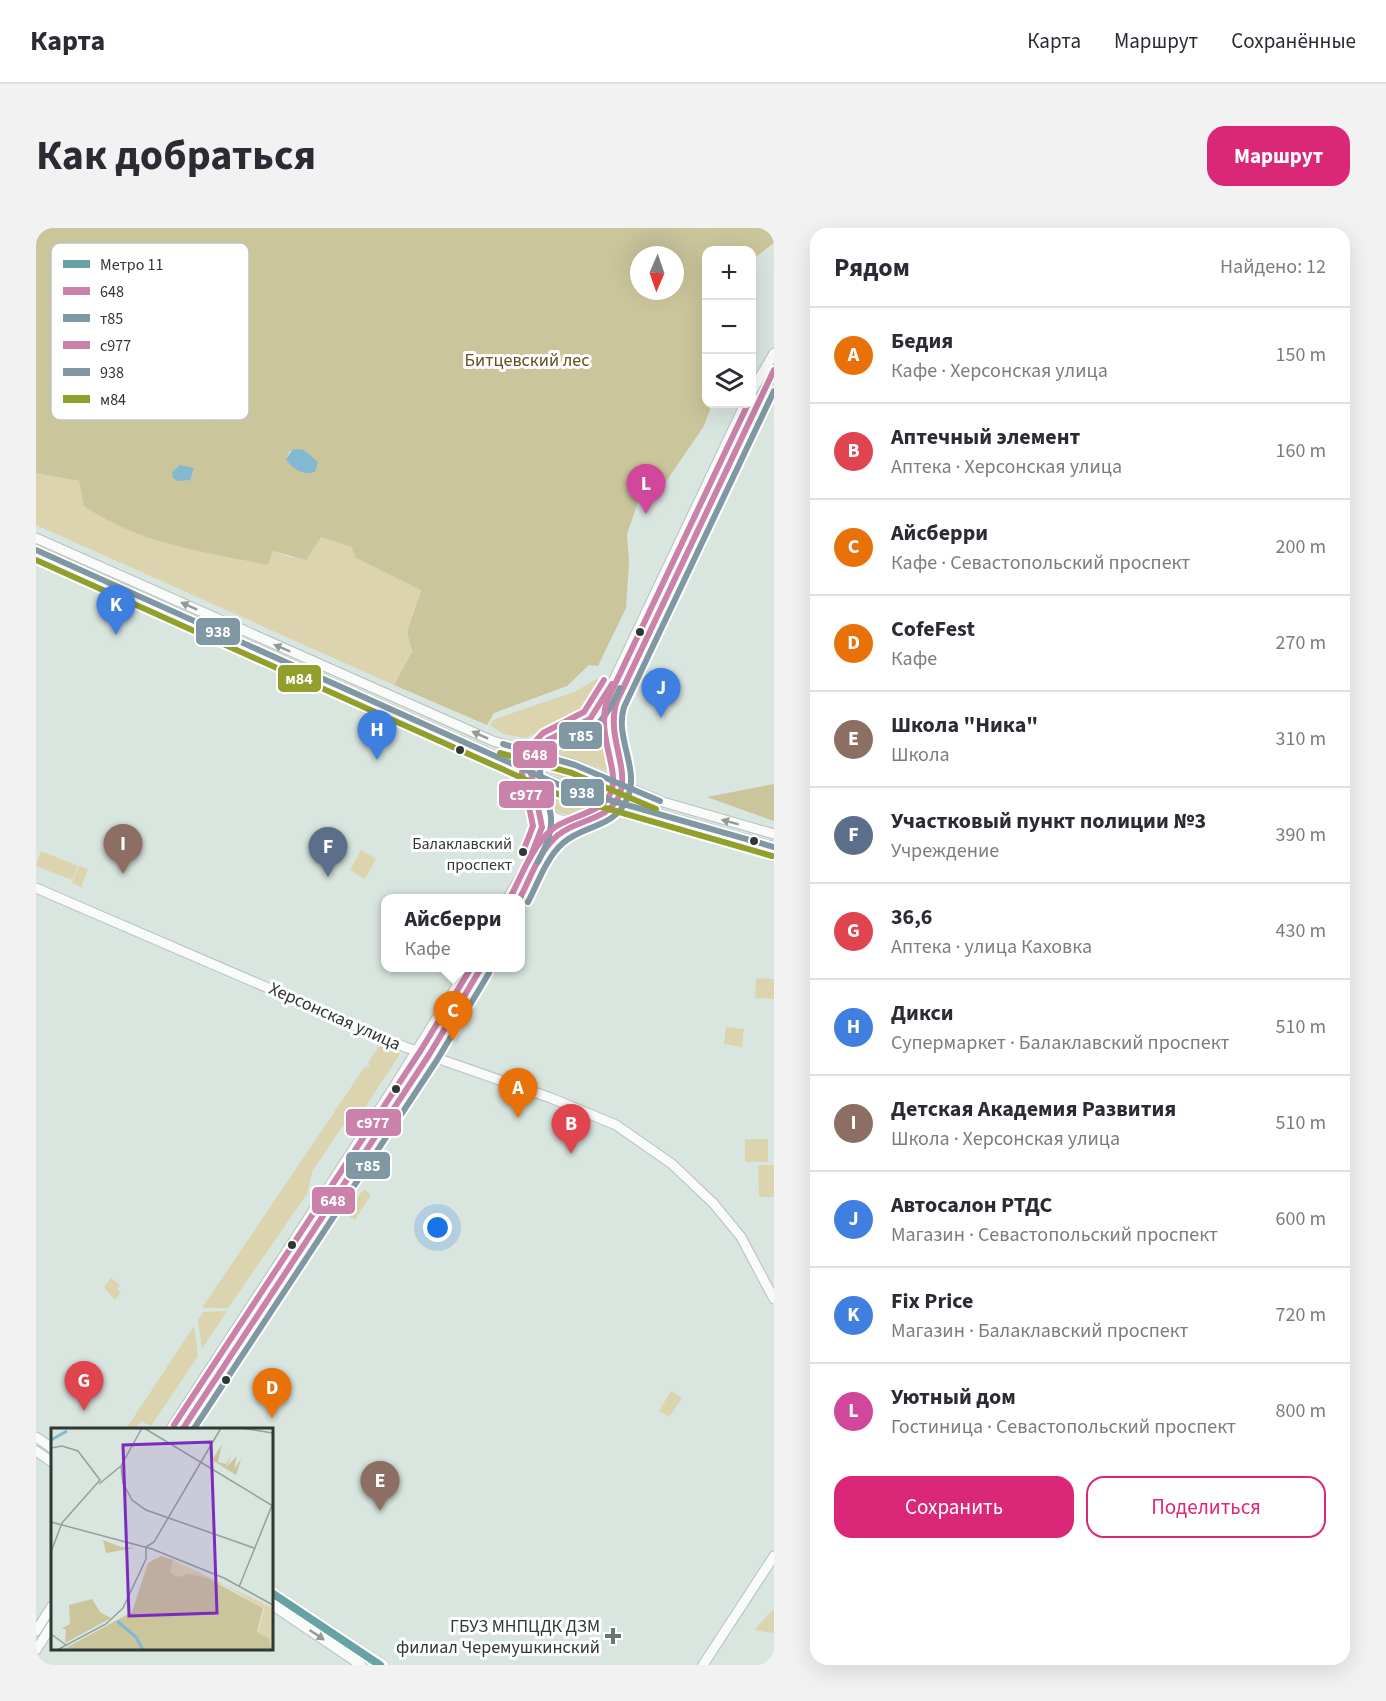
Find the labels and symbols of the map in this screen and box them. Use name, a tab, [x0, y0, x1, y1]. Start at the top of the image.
legend	[51, 243, 249, 420]
north arrow	[630, 246, 684, 300]
text: Метро 11	[100, 254, 163, 276]
text: 648	[100, 281, 124, 303]
text: т85	[100, 308, 123, 330]
text: с977	[100, 335, 131, 357]
park label: Битцевский лес	[465, 348, 589, 373]
text: 938	[100, 362, 124, 384]
text: м84	[100, 389, 126, 411]
pin: L	[626, 464, 666, 514]
pin: K	[96, 586, 136, 635]
one-way arrow	[181, 602, 198, 611]
line badge: 938	[195, 617, 241, 646]
text: 938	[205, 621, 231, 643]
unlabelled marker	[634, 626, 646, 638]
one-way arrow	[274, 643, 291, 652]
line badge: м84	[277, 664, 322, 693]
text: м84	[285, 668, 313, 690]
pin: J	[642, 668, 680, 718]
pin: H	[358, 710, 396, 760]
line badge: т85	[558, 721, 603, 750]
text: т85	[569, 725, 593, 747]
one-way arrow	[471, 730, 489, 739]
line badge: 648	[512, 740, 558, 769]
unlabelled marker	[454, 744, 466, 756]
text: 648	[522, 744, 548, 766]
line badge: 938	[560, 778, 605, 807]
line badge: с977	[498, 780, 555, 809]
text: 938	[569, 782, 595, 804]
text: с977	[510, 784, 542, 806]
one-way arrow	[721, 816, 739, 826]
pin: I	[104, 824, 142, 874]
pin: F	[308, 828, 348, 877]
place label: Балаклавский проспект	[412, 833, 512, 876]
unlabelled marker	[748, 835, 760, 847]
marker: Балаклавский проспект	[517, 846, 529, 858]
street label: Херсонская улица	[265, 976, 405, 1057]
pin: C	[434, 992, 472, 1041]
pin: A	[498, 1068, 538, 1118]
unlabelled marker	[390, 1083, 402, 1095]
pin: B	[552, 1104, 590, 1154]
line badge: с977	[345, 1108, 402, 1137]
text: с977	[357, 1112, 389, 1134]
line badge: т85	[345, 1151, 391, 1180]
text: т85	[356, 1155, 380, 1177]
line badge: 648	[311, 1186, 356, 1215]
text: 648	[320, 1190, 346, 1212]
your location	[423, 1213, 452, 1242]
unlabelled marker	[286, 1239, 298, 1251]
pin: G	[64, 1362, 104, 1411]
pin: D	[252, 1368, 292, 1418]
unlabelled marker	[220, 1374, 232, 1386]
inset map	[51, 1428, 273, 1650]
pin: E	[360, 1462, 400, 1511]
place label: ГБУЗ МНПЦДК ДЗМ филиал Черемушкинский	[396, 1614, 600, 1660]
marker: ГБУЗ МНПЦДК ДЗМ филиал Черемушкинский	[604, 1627, 622, 1645]
one-way arrow	[308, 1629, 324, 1641]

